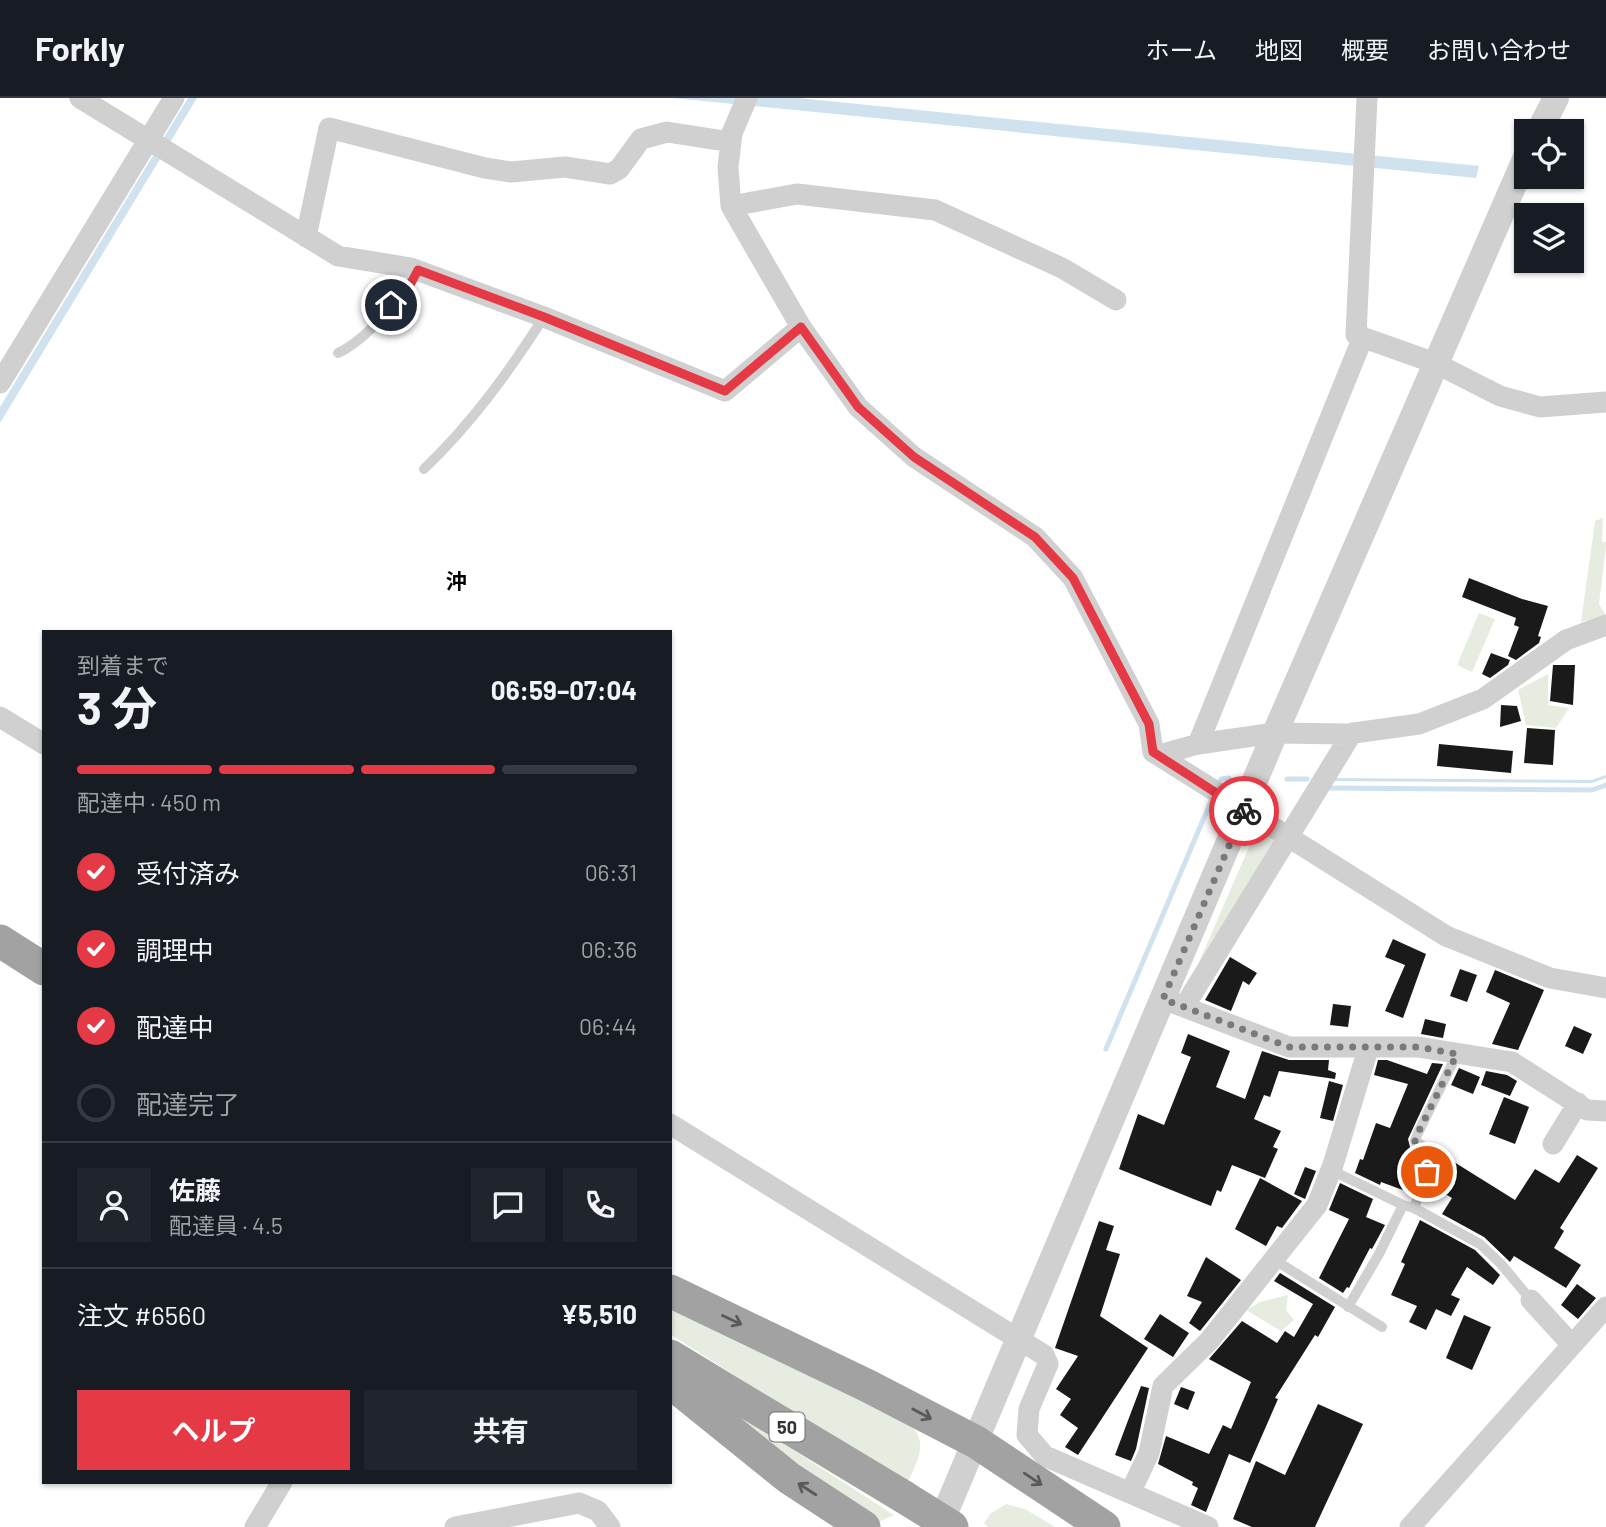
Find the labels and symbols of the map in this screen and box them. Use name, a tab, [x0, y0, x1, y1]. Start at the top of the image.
pin	[361, 275, 421, 335]
district label: 沖	[446, 568, 467, 593]
courier	[1209, 776, 1279, 846]
pin	[1397, 1142, 1457, 1202]
one-way arrow	[721, 1314, 742, 1327]
one-way arrow	[911, 1408, 932, 1421]
road number: 50	[770, 1412, 804, 1442]
one-way arrow	[1023, 1472, 1042, 1486]
one-way arrow	[797, 1482, 817, 1496]

